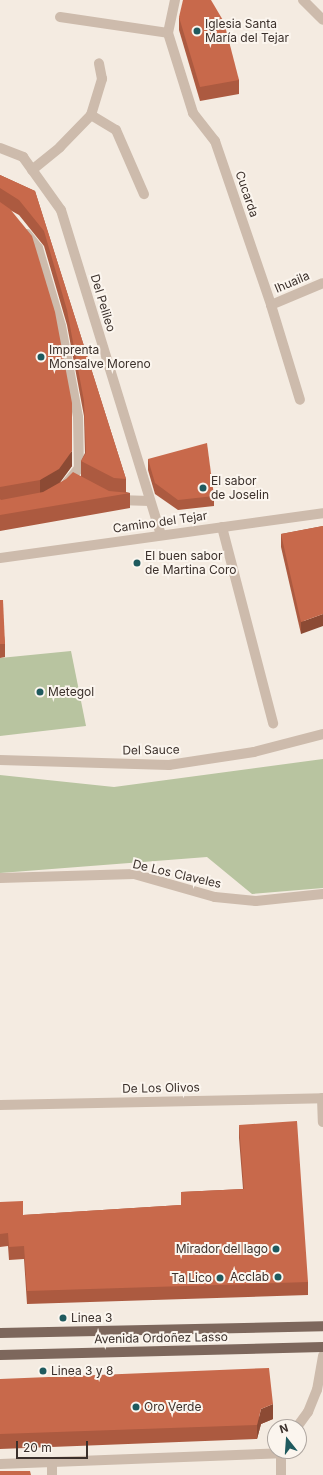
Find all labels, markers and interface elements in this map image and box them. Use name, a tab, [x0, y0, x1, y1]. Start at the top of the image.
place label: Iglesia Santa María del Tejar	[205, 17, 289, 45]
marker: Iglesia Santa María del Tejar	[192, 26, 202, 36]
street label: Cucarda	[232, 169, 262, 219]
street label: Ihuaila	[272, 268, 312, 296]
street label: Del Pelileo	[87, 272, 119, 334]
place label: Imprenta Monsalve Moreno	[49, 343, 151, 371]
marker: Imprenta Monsalve Moreno	[36, 352, 46, 362]
place label: El sabor de Joselin	[211, 474, 269, 502]
marker: El sabor de Joselin	[198, 483, 208, 493]
street label: Camino del Tejar	[112, 508, 208, 536]
place label: El buen sabor de Martina Coro	[145, 549, 237, 577]
marker: El buen sabor de Martina Coro	[132, 558, 142, 568]
place label: Metegol	[48, 685, 94, 699]
marker: Metegol	[35, 687, 45, 697]
street label: Del Sauce	[122, 742, 180, 758]
street label: De Los Claveles	[131, 857, 223, 891]
street label: De Los Olivos	[122, 1080, 200, 1096]
place label: Mirador del lago	[176, 1242, 268, 1256]
marker: Mirador del lago	[271, 1244, 281, 1254]
place label: Acclab	[230, 1270, 269, 1284]
place label: Ta Lico	[171, 1271, 212, 1285]
marker: Acclab	[272, 1271, 284, 1283]
marker: Ta Lico	[215, 1273, 225, 1283]
place label: Linea 3	[71, 1311, 112, 1325]
marker: Linea 3	[58, 1313, 68, 1323]
street label: Avenida Ordoñez Lasso	[94, 1330, 228, 1346]
place label: Linea 3 y 8	[51, 1364, 113, 1378]
marker: Linea 3 y 8	[38, 1366, 48, 1376]
place label: Oro Verde	[144, 1400, 201, 1414]
marker: Oro Verde	[131, 1402, 141, 1412]
north arrow	[267, 1419, 307, 1459]
text: N	[278, 1421, 290, 1436]
scale bar	[18, 1433, 90, 1459]
text: 20 m	[23, 1440, 52, 1455]

